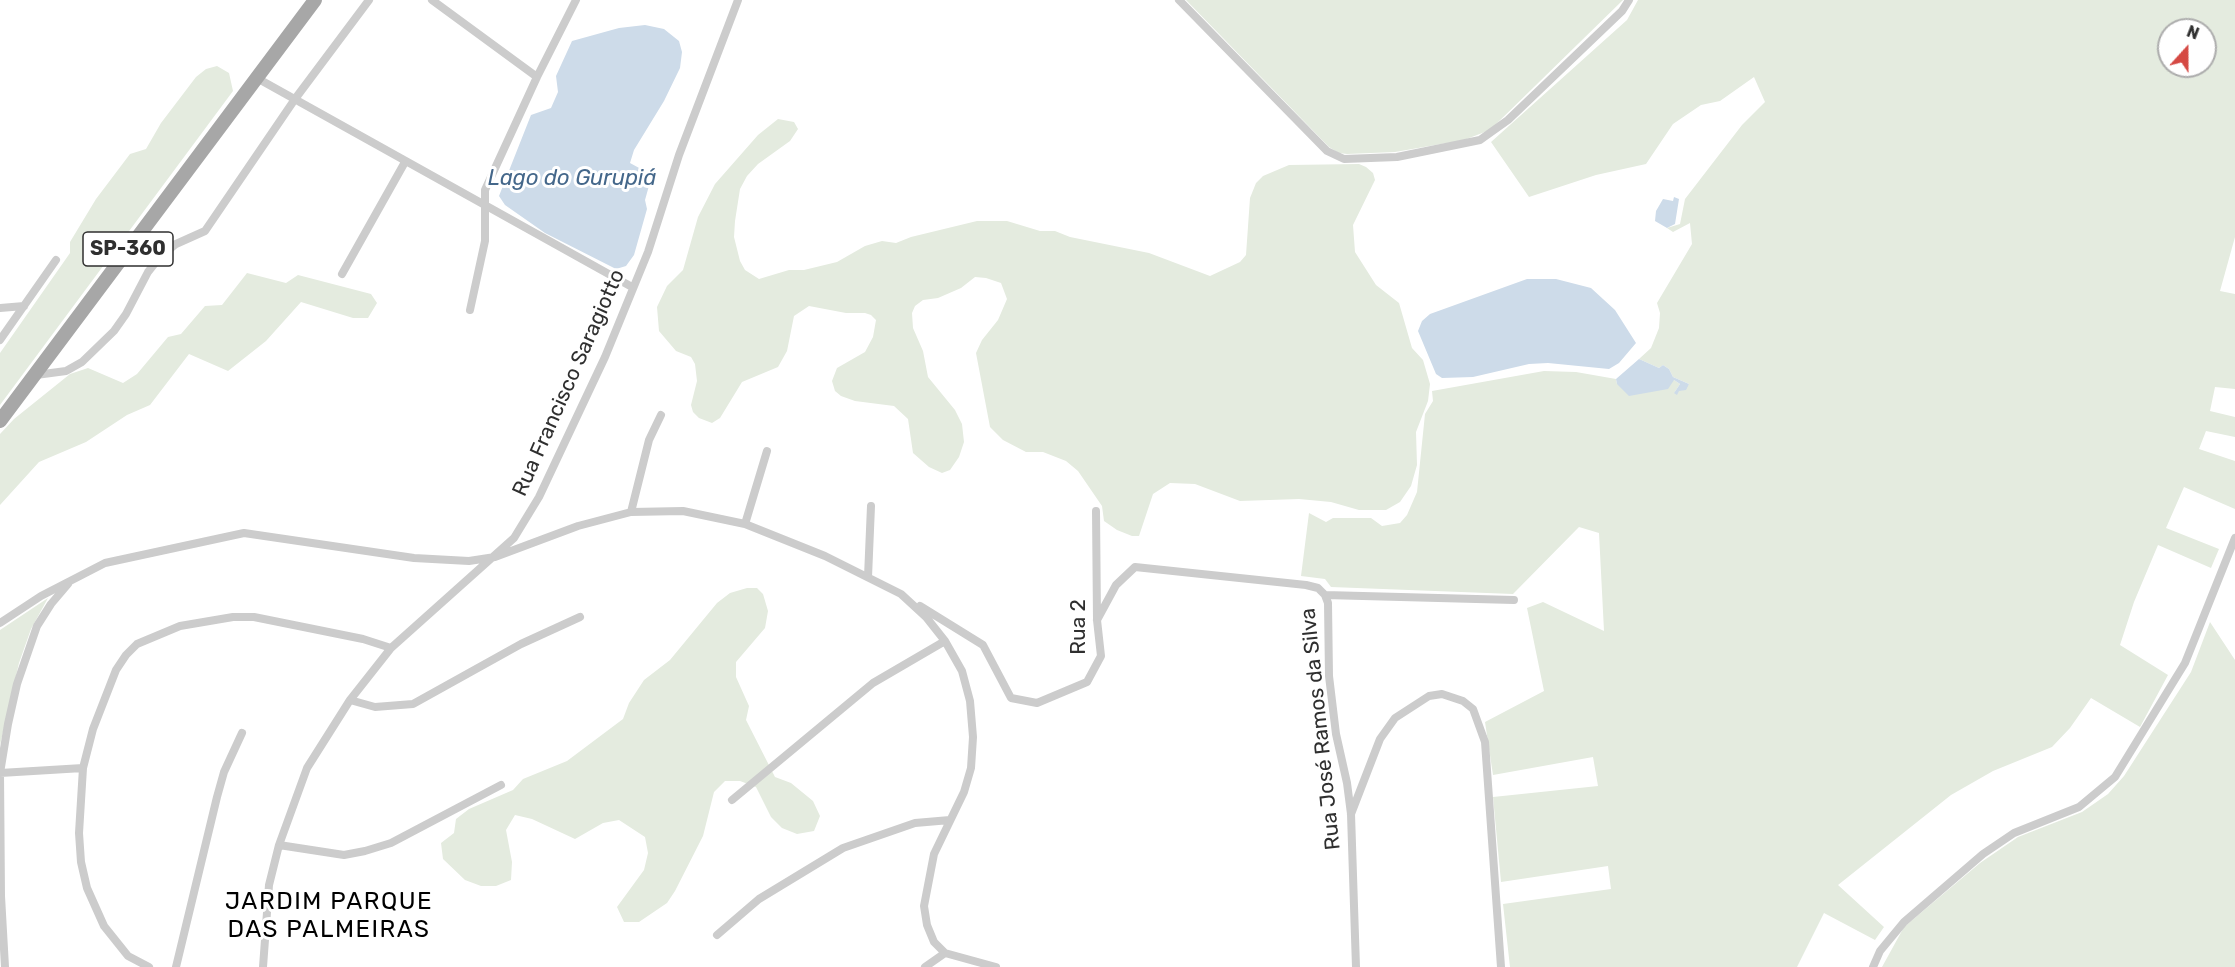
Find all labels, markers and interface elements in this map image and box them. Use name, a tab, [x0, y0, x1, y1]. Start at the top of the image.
north arrow	[2157, 18, 2217, 78]
text: N	[2184, 22, 2202, 44]
water label: Lago do Gurupiá	[488, 166, 656, 192]
road number: SP-360	[83, 232, 173, 266]
street label: Rua Francisco Saragiotto	[508, 266, 630, 500]
street label: Rua 2	[1066, 599, 1092, 655]
street label: Rua José Ramos da Silva	[1296, 607, 1346, 851]
district label: JARDIM PARQUE DAS PALMEIRAS	[225, 888, 433, 944]

